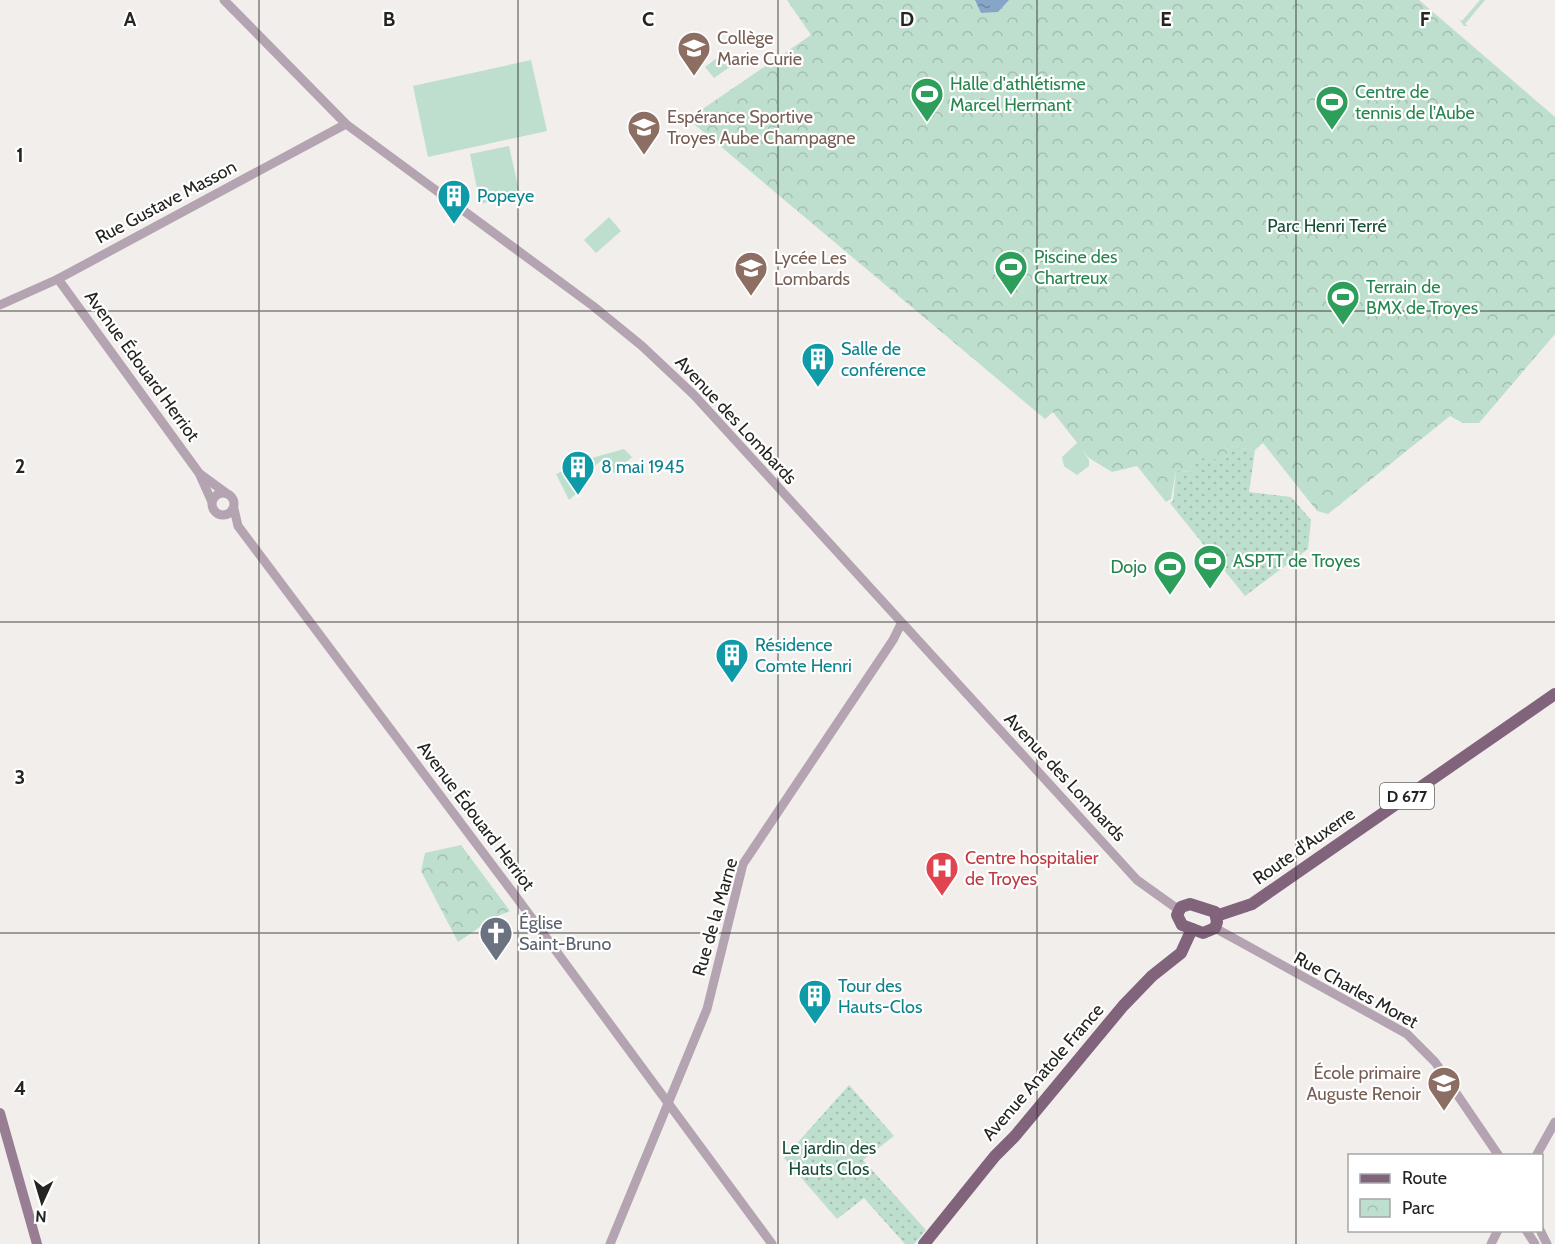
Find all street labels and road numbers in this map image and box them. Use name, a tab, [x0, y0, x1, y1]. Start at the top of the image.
street label: Rue Gustave Masson	[92, 156, 240, 248]
street label: Avenue Édouard Herriot	[80, 286, 204, 446]
street label: Avenue des Lombards	[671, 351, 801, 489]
street label: Avenue des Lombards	[1000, 708, 1130, 846]
street label: Avenue Édouard Herriot	[413, 737, 539, 895]
road number: D 677	[1380, 783, 1434, 809]
street label: Route d'Auxerre	[1249, 803, 1359, 889]
street label: Rue de la Marne	[688, 855, 742, 979]
street label: Rue Charles Moret	[1290, 947, 1422, 1033]
street label: Avenue Anatole France	[978, 999, 1108, 1145]

